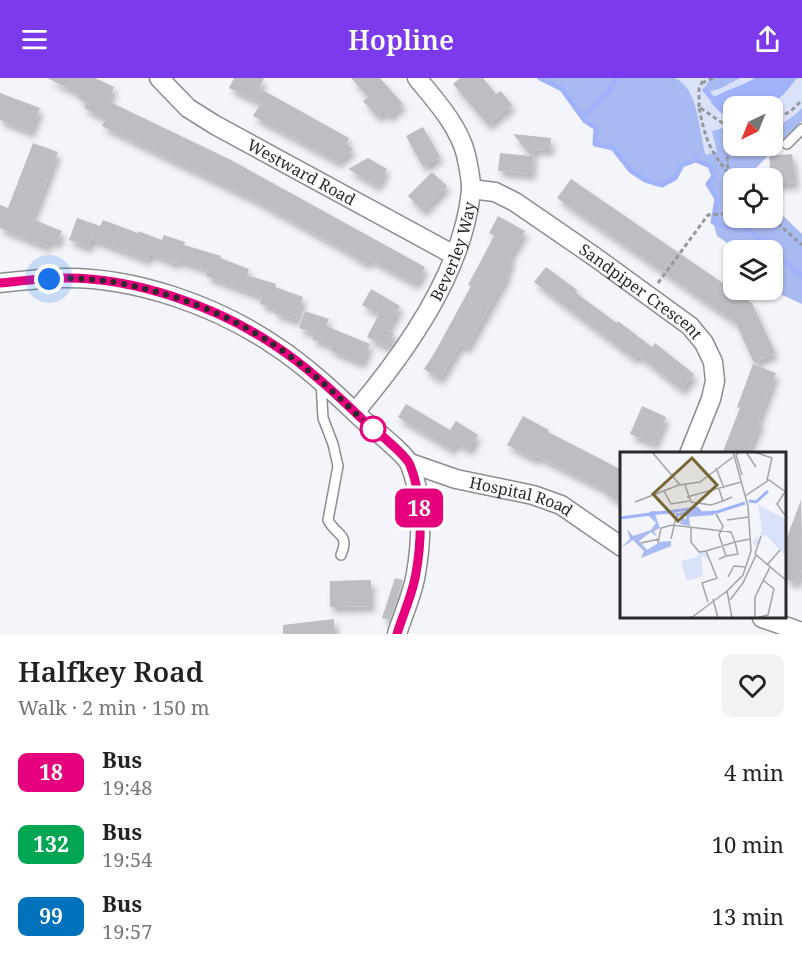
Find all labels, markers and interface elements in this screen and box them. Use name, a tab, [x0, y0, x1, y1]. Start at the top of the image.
text: Hopline	[348, 21, 454, 58]
icon: menu	[18, 23, 51, 56]
icon: share	[751, 23, 784, 56]
north arrow	[723, 96, 783, 156]
map controls	[723, 96, 783, 300]
street label: Westward Road	[243, 134, 360, 210]
button: locate	[723, 168, 783, 228]
street label: Beverley Way	[425, 199, 481, 305]
street label: Sandpiper Crescent	[575, 238, 708, 344]
button: layers	[723, 240, 783, 300]
your location	[34, 264, 64, 294]
unlabelled marker	[360, 416, 386, 442]
inset map	[620, 452, 787, 619]
street label: Hospital Road	[468, 471, 577, 521]
line badge: 18	[392, 488, 446, 528]
text: 18	[407, 494, 431, 522]
text: Halfkey Road	[18, 652, 204, 690]
button: heart	[721, 654, 784, 717]
text: Walk · 2 min · 150 m	[18, 694, 210, 721]
text: Bus	[102, 744, 142, 774]
text: 4 min	[724, 757, 784, 787]
text: 18	[39, 758, 63, 786]
text: 19:48	[102, 774, 152, 801]
text: Bus	[102, 816, 142, 846]
text: 10 min	[712, 829, 784, 859]
text: 132	[33, 830, 69, 858]
text: 19:54	[102, 846, 152, 873]
text: Bus	[102, 888, 142, 918]
text: 13 min	[712, 901, 784, 931]
text: 99	[39, 902, 63, 930]
text: 19:57	[102, 918, 152, 945]

